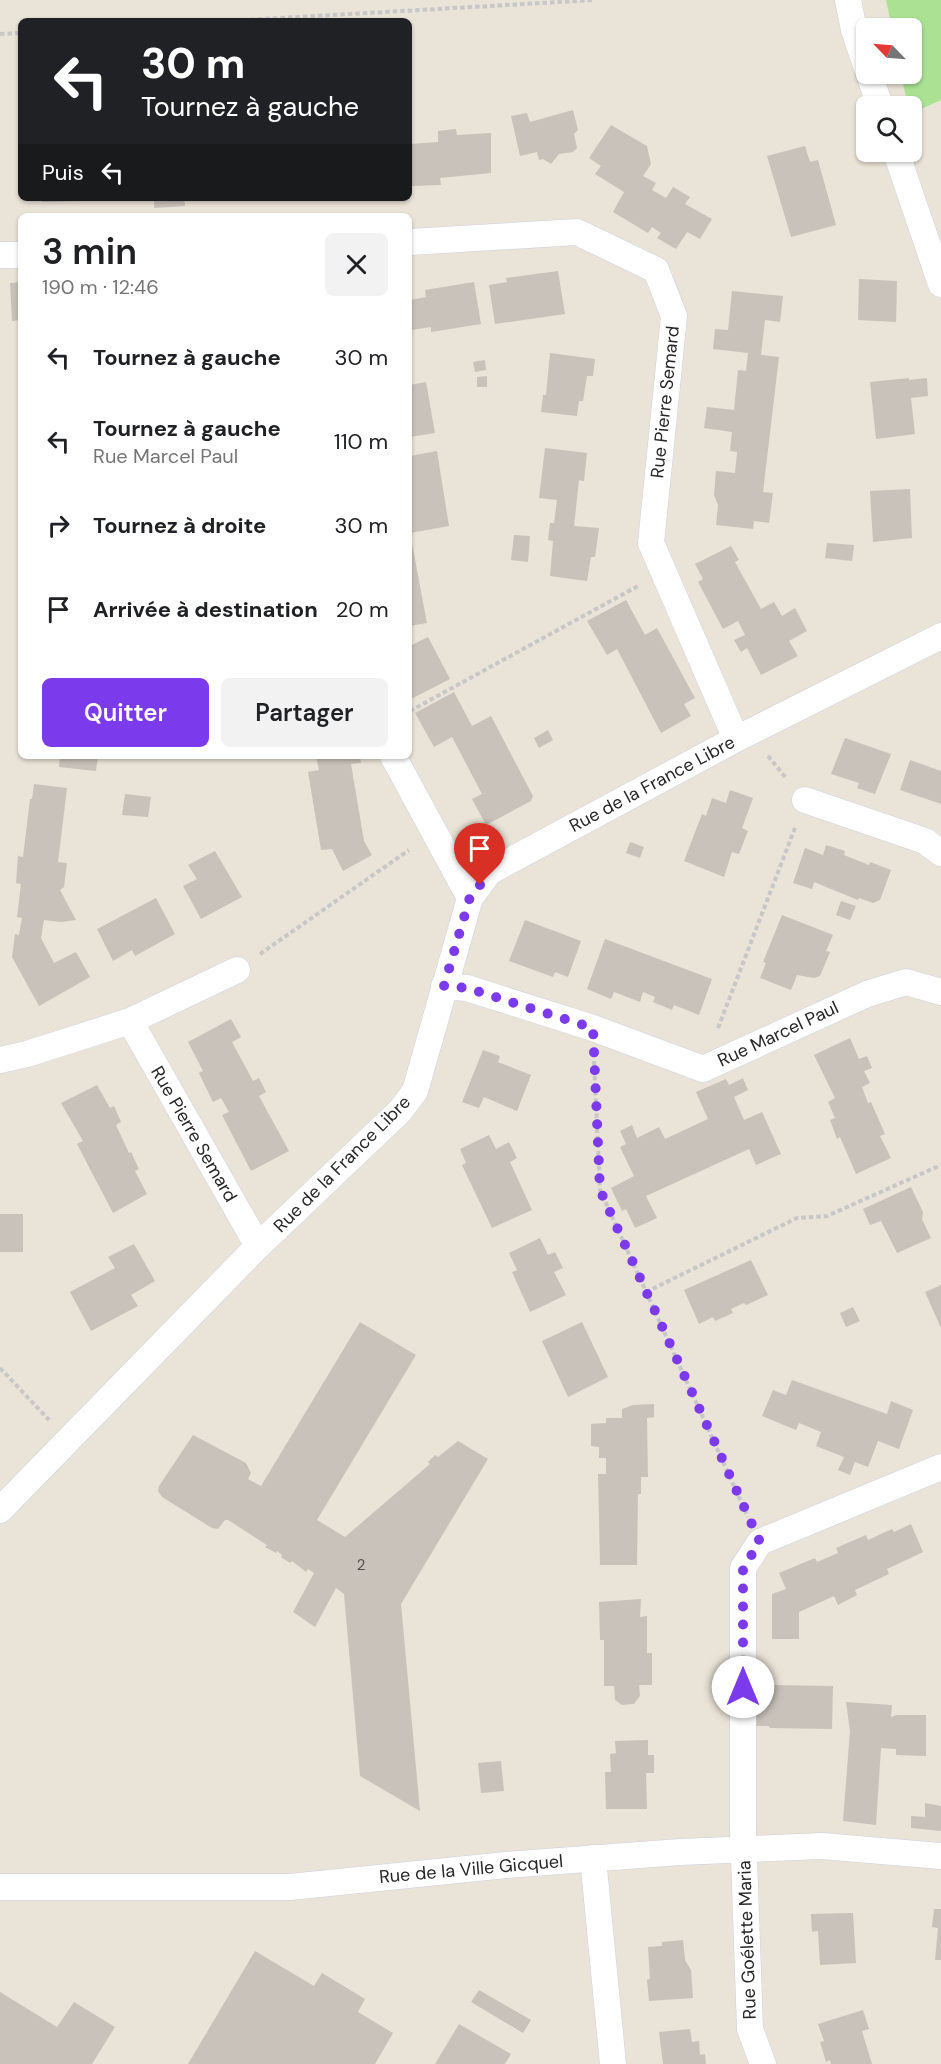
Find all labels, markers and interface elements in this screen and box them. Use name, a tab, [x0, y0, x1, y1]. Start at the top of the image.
north arrow	[856, 18, 922, 84]
map controls	[856, 18, 922, 162]
text: 30 m	[141, 36, 245, 91]
icon: left	[42, 42, 120, 120]
text: Tournez à gauche	[141, 89, 359, 124]
button: search	[856, 96, 922, 162]
icon: left	[96, 156, 129, 189]
text: Puis	[42, 158, 84, 187]
text: 3 min	[42, 228, 137, 275]
button: close	[325, 233, 388, 296]
text: 190 m · 12:46	[42, 274, 159, 300]
street label: Rue Pierre Semard	[645, 325, 685, 479]
icon: left	[42, 341, 75, 374]
text: Tournez à gauche	[93, 343, 281, 372]
text: 30 m	[334, 343, 388, 372]
text: Tournez à gauche	[93, 414, 281, 443]
icon: left	[42, 425, 75, 458]
text: 110 m	[334, 427, 388, 456]
text: Rue Marcel Paul	[93, 443, 238, 469]
icon: right	[42, 509, 75, 542]
text: Tournez à droite	[93, 511, 266, 540]
text: 30 m	[334, 511, 388, 540]
icon: arrive	[42, 593, 75, 626]
text: Arrivée à destination	[93, 595, 318, 624]
text: 20 m	[336, 595, 389, 624]
button: Quitter	[42, 678, 209, 747]
button: Partager	[221, 678, 388, 747]
street label: Rue de la France Libre	[565, 730, 739, 838]
pin	[454, 823, 505, 885]
icon: arrive	[463, 832, 496, 865]
street label: Rue Marcel Paul	[714, 995, 842, 1073]
street label: Rue Pierre Semard	[145, 1062, 243, 1206]
street label: Rue de la France Libre	[268, 1090, 416, 1238]
house number: 2	[357, 1555, 365, 1575]
position arrow	[711, 1655, 775, 1719]
street label: Rue de la Ville Gicquel	[378, 1849, 564, 1889]
street label: Rue Goélette Maria	[732, 1860, 762, 2020]

